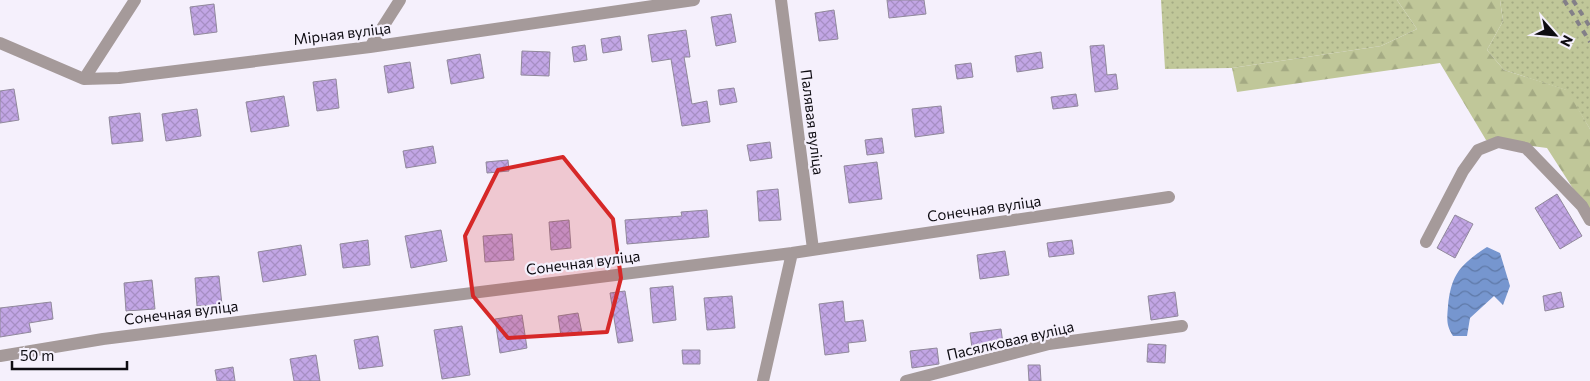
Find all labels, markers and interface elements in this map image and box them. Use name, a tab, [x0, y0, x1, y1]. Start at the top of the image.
north arrow	[1530, 10, 1580, 60]
street label: Мірная вуліца	[292, 18, 392, 48]
text: N	[1557, 33, 1577, 50]
street label: Палявая вуліца	[798, 68, 828, 176]
street label: Сонечная вуліца	[926, 191, 1042, 225]
street label: Сонечная вуліца	[525, 246, 641, 278]
street label: Сонечная вуліца	[123, 296, 239, 328]
street label: Пасялковая вуліца	[945, 317, 1075, 363]
scale bar	[12, 338, 128, 370]
text: 50 m	[20, 346, 54, 364]

